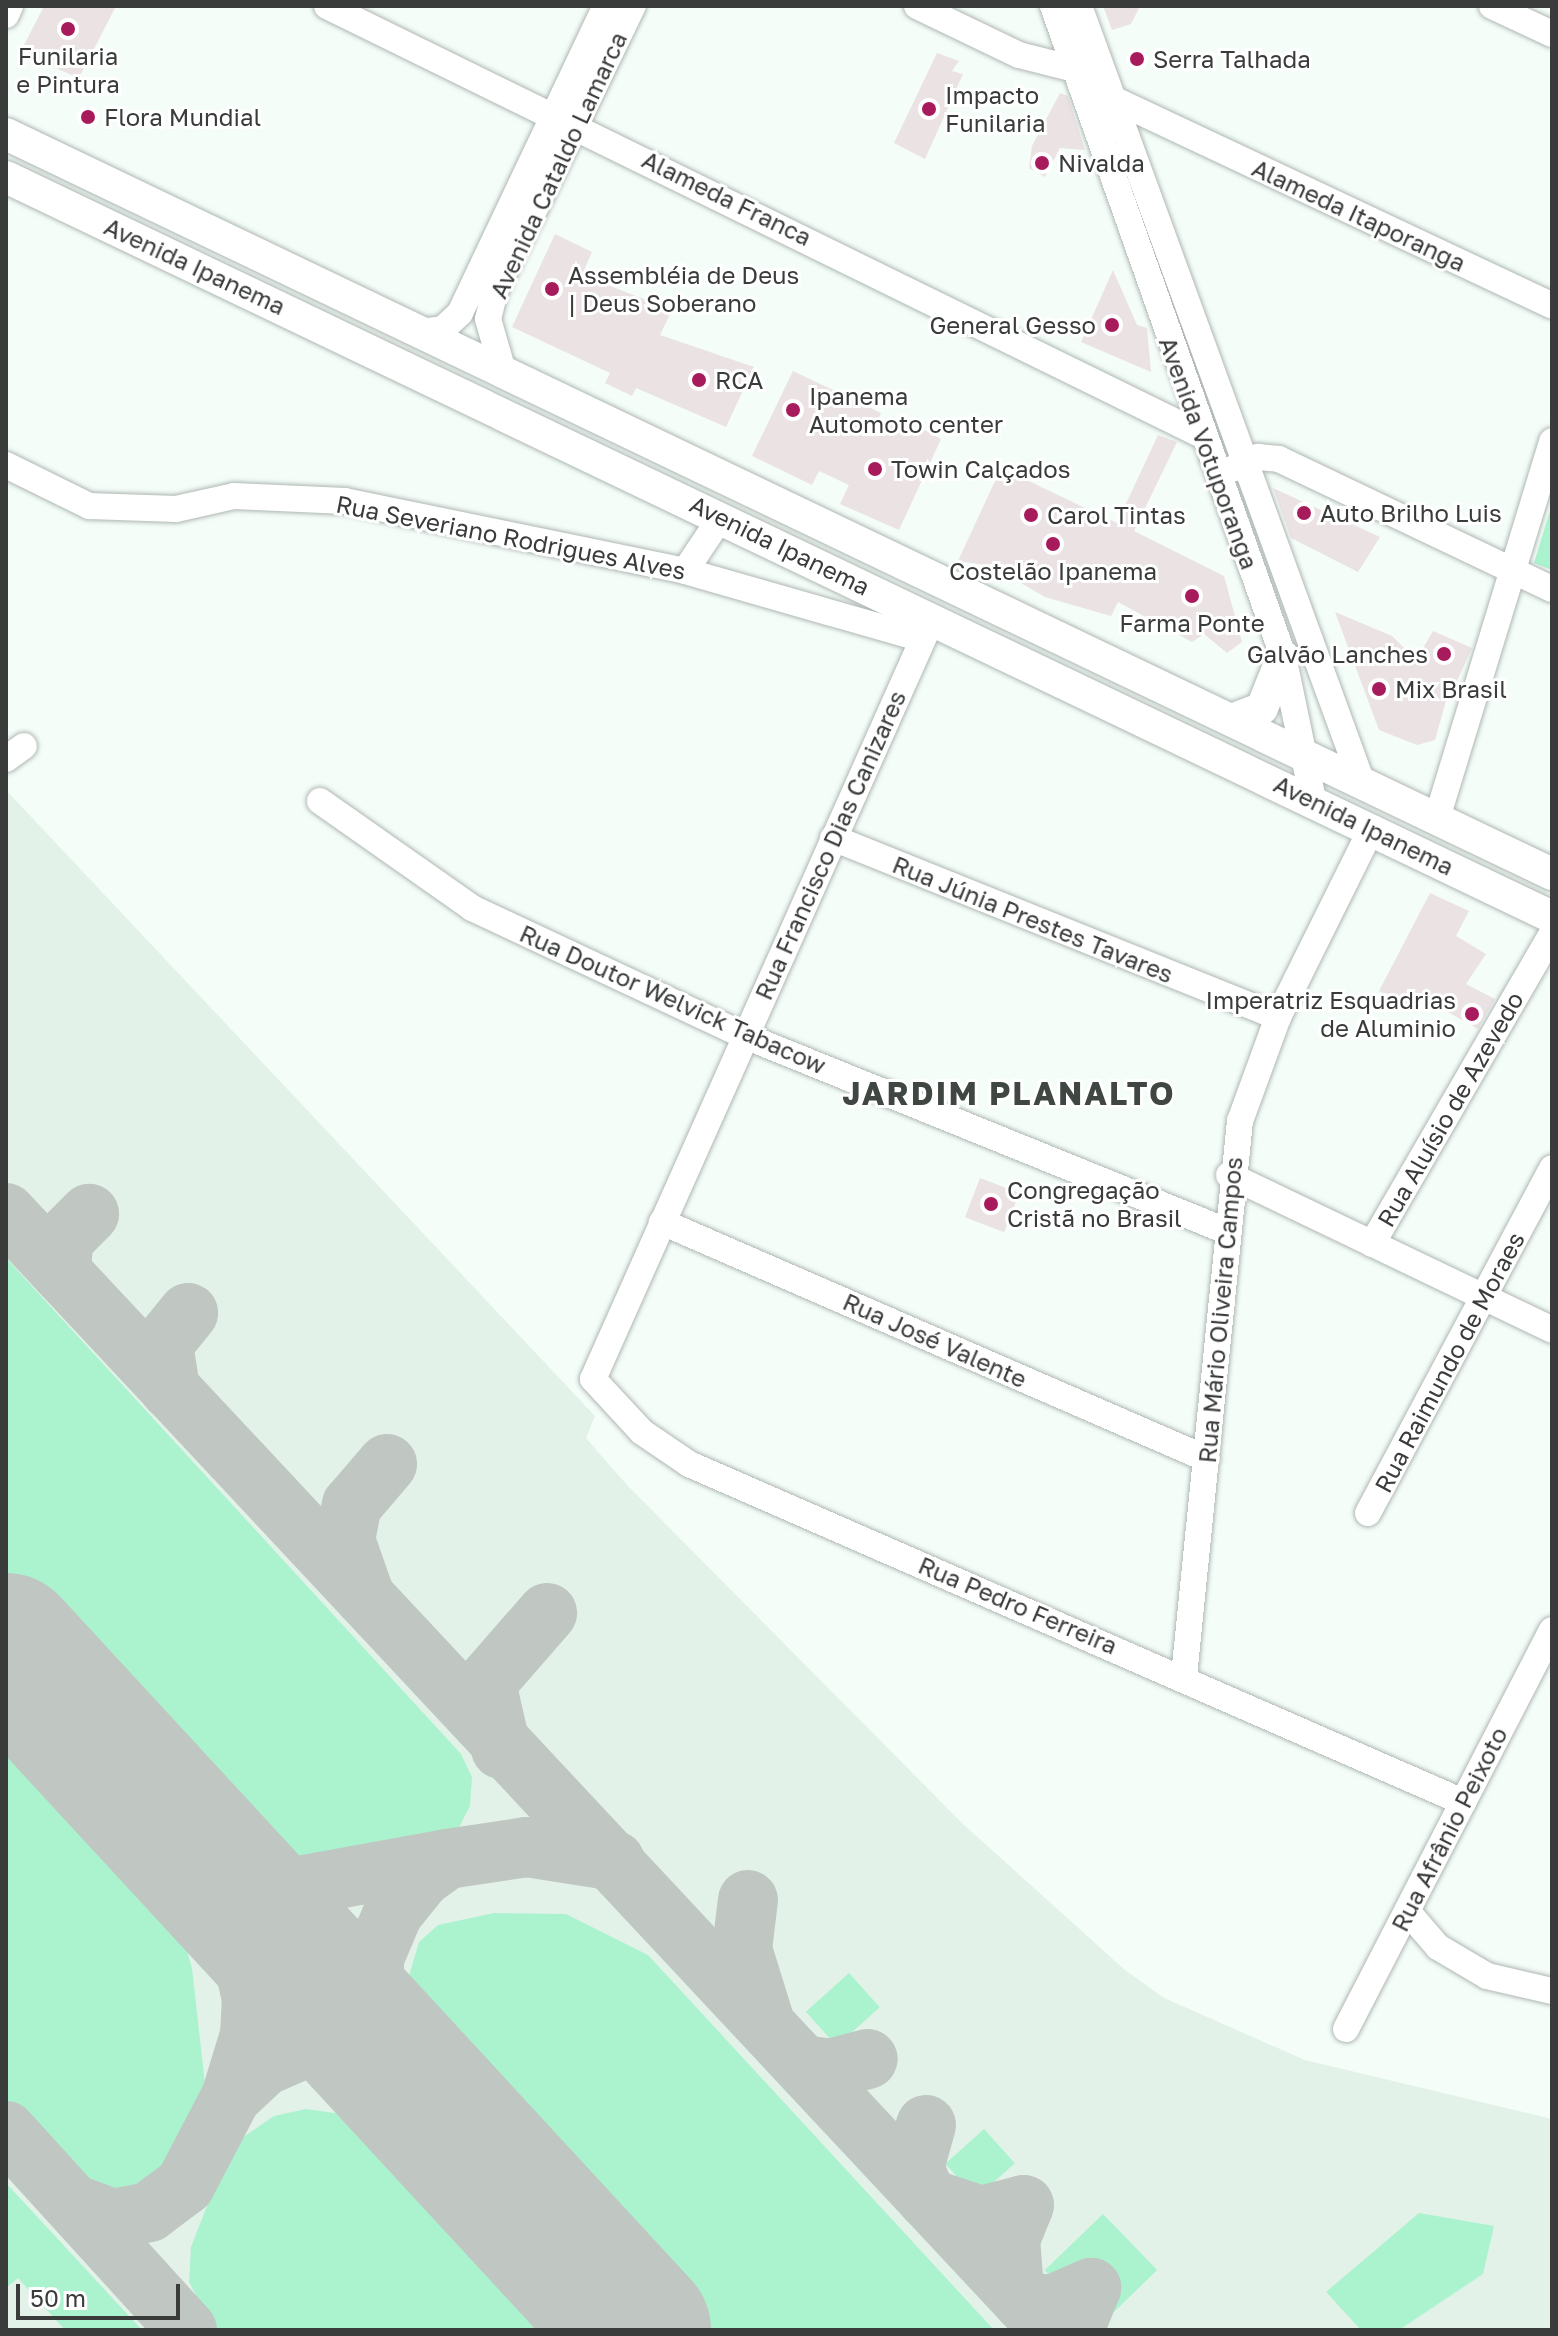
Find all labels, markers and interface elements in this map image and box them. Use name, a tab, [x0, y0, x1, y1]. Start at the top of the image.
marker: Funilaria e Pintura	[59, 20, 77, 38]
street label: Avenida Cataldo Lamarca	[484, 27, 632, 303]
place label: Funilaria e Pintura	[16, 42, 120, 98]
place label: Serra Talhada	[1153, 45, 1311, 73]
marker: Serra Talhada	[1128, 50, 1146, 68]
place label: Impacto Funilaria	[945, 81, 1046, 137]
marker: Impacto Funilaria	[920, 100, 938, 118]
place label: Flora Mundial	[104, 103, 261, 131]
marker: Flora Mundial	[79, 108, 97, 126]
street label: Alameda Franca	[638, 145, 816, 251]
place label: Nivalda	[1058, 149, 1145, 177]
street label: Alameda Itaporanga	[1248, 153, 1470, 277]
marker: Nivalda	[1033, 154, 1051, 172]
street label: Avenida Ipanema	[100, 211, 290, 321]
place label: Assembléia de Deus | Deus Soberano	[568, 261, 799, 317]
marker: Assembléia de Deus | Deus Soberano	[543, 280, 561, 298]
place label: General Gesso	[929, 311, 1096, 339]
marker: General Gesso	[1103, 316, 1121, 334]
street label: Avenida Votuporanga	[1154, 333, 1264, 573]
place label: RCA	[715, 366, 763, 394]
marker: RCA	[690, 371, 708, 389]
place label: Ipanema Automoto center	[809, 382, 1003, 438]
marker: Ipanema Automoto center	[784, 401, 802, 419]
place label: Towin Calçados	[891, 455, 1070, 483]
marker: Towin Calçados	[866, 460, 884, 478]
street label: Rua Severiano Rodrigues Alves	[334, 489, 688, 585]
street label: Avenida Ipanema	[685, 489, 875, 601]
place label: Auto Brilho Luis	[1320, 499, 1502, 527]
place label: Carol Tintas	[1047, 501, 1186, 529]
marker: Auto Brilho Luis	[1295, 504, 1313, 522]
marker: Carol Tintas	[1022, 506, 1040, 524]
marker: Costelão Ipanema	[1044, 535, 1062, 553]
place label: Costelão Ipanema	[949, 557, 1157, 585]
marker: Farma Ponte	[1183, 587, 1201, 605]
place label: Farma Ponte	[1119, 609, 1265, 637]
place label: Galvão Lanches	[1247, 640, 1428, 668]
marker: Galvão Lanches	[1435, 645, 1453, 663]
place label: Mix Brasil	[1395, 675, 1507, 703]
marker: Mix Brasil	[1370, 680, 1388, 698]
street label: Rua Francisco Dias Canizares	[749, 686, 911, 1004]
street label: Avenida Ipanema	[1269, 769, 1459, 881]
street label: Rua Júnia Prestes Tavares	[888, 849, 1178, 989]
street label: Rua Doutor Welvick Tabacow	[515, 918, 831, 1080]
place label: Imperatriz Esquadrias de Aluminio	[1205, 986, 1456, 1042]
street label: Rua Aluísio de Azevedo	[1371, 986, 1529, 1232]
marker: Imperatriz Esquadrias de Aluminio	[1463, 1005, 1481, 1023]
district label: JARDIM PLANALTO	[842, 1074, 1176, 1112]
street label: Rua Mário Oliveira Campos	[1192, 1156, 1248, 1464]
place label: Congregação Cristã no Brasil	[1007, 1176, 1182, 1232]
marker: Congregação Cristã no Brasil	[982, 1195, 1000, 1213]
street label: Rua Raimundo de Moraes	[1368, 1227, 1530, 1497]
street label: Rua José Valente	[839, 1287, 1031, 1393]
street label: Rua Pedro Ferreira	[914, 1550, 1122, 1660]
street label: Rua Afrânio Peixoto	[1385, 1722, 1513, 1936]
scale bar	[20, 2268, 184, 2318]
text: 50 m	[30, 2283, 86, 2312]

